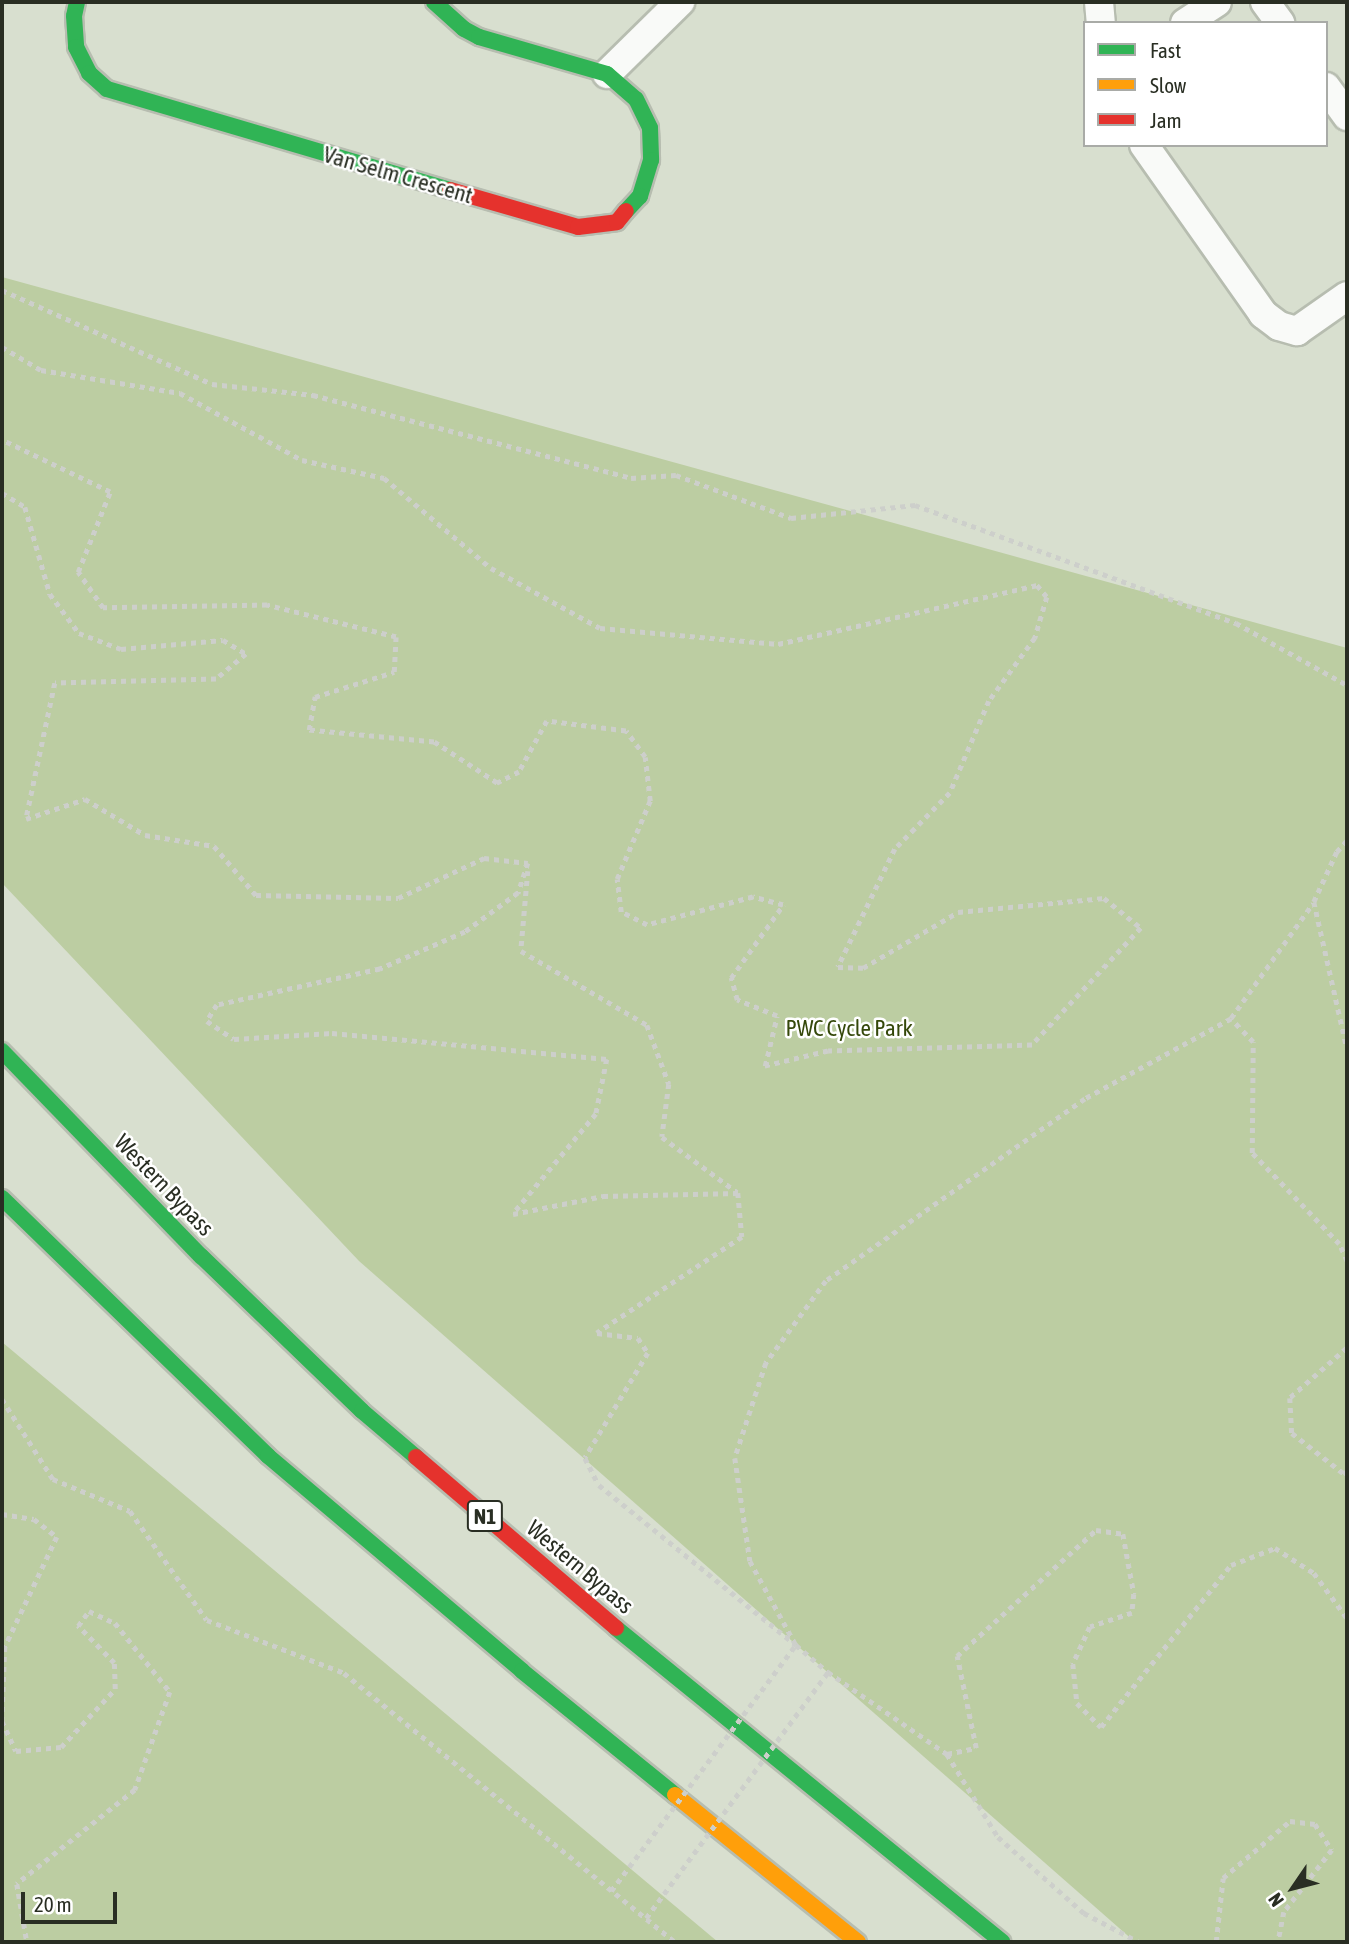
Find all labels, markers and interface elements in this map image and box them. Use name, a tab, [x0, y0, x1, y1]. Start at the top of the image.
legend	[1083, 21, 1328, 147]
text: Fast	[1150, 38, 1181, 62]
text: Slow	[1150, 73, 1186, 97]
text: Jam	[1150, 108, 1182, 132]
street label: Van Selm Crescent	[320, 141, 476, 209]
park label: PWC Cycle Park	[785, 1014, 913, 1042]
street label: Western Bypass	[109, 1128, 219, 1242]
road number: N1	[466, 1498, 504, 1534]
street label: Western Bypass	[521, 1514, 639, 1620]
north arrow	[1258, 1853, 1328, 1923]
scale bar	[24, 1878, 121, 1922]
text: N	[1264, 1889, 1288, 1911]
text: 20 m	[34, 1892, 72, 1916]

